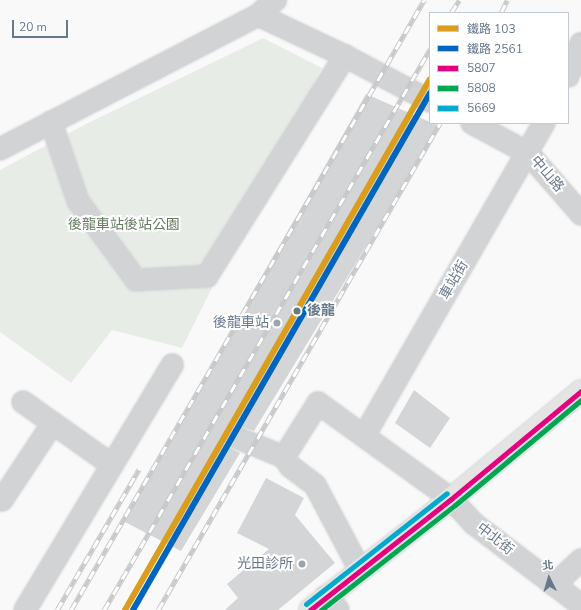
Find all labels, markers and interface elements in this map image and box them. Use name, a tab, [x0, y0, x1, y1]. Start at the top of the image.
scale bar	[14, 12, 70, 38]
legend	[429, 12, 569, 124]
text: 20 m	[19, 19, 47, 35]
text: 鐵路 103	[467, 21, 516, 37]
text: 鐵路 2561	[467, 41, 523, 57]
text: 5807	[467, 60, 496, 76]
text: 5808	[467, 80, 496, 96]
text: 5669	[467, 100, 496, 116]
street label: 中山路	[527, 153, 567, 195]
park label: 後龍車站後站公園	[68, 217, 180, 233]
street label: 車站街	[436, 258, 472, 302]
place label: 後龍	[307, 303, 335, 319]
marker: 後龍	[290, 304, 304, 318]
place label: 後龍車站	[213, 315, 269, 331]
marker: 後龍車站	[272, 318, 282, 328]
street label: 中北街	[473, 519, 517, 559]
place label: 光田診所	[237, 556, 293, 572]
marker: 光田診所	[296, 558, 308, 570]
north arrow	[529, 558, 569, 598]
text: 北	[542, 558, 554, 573]

